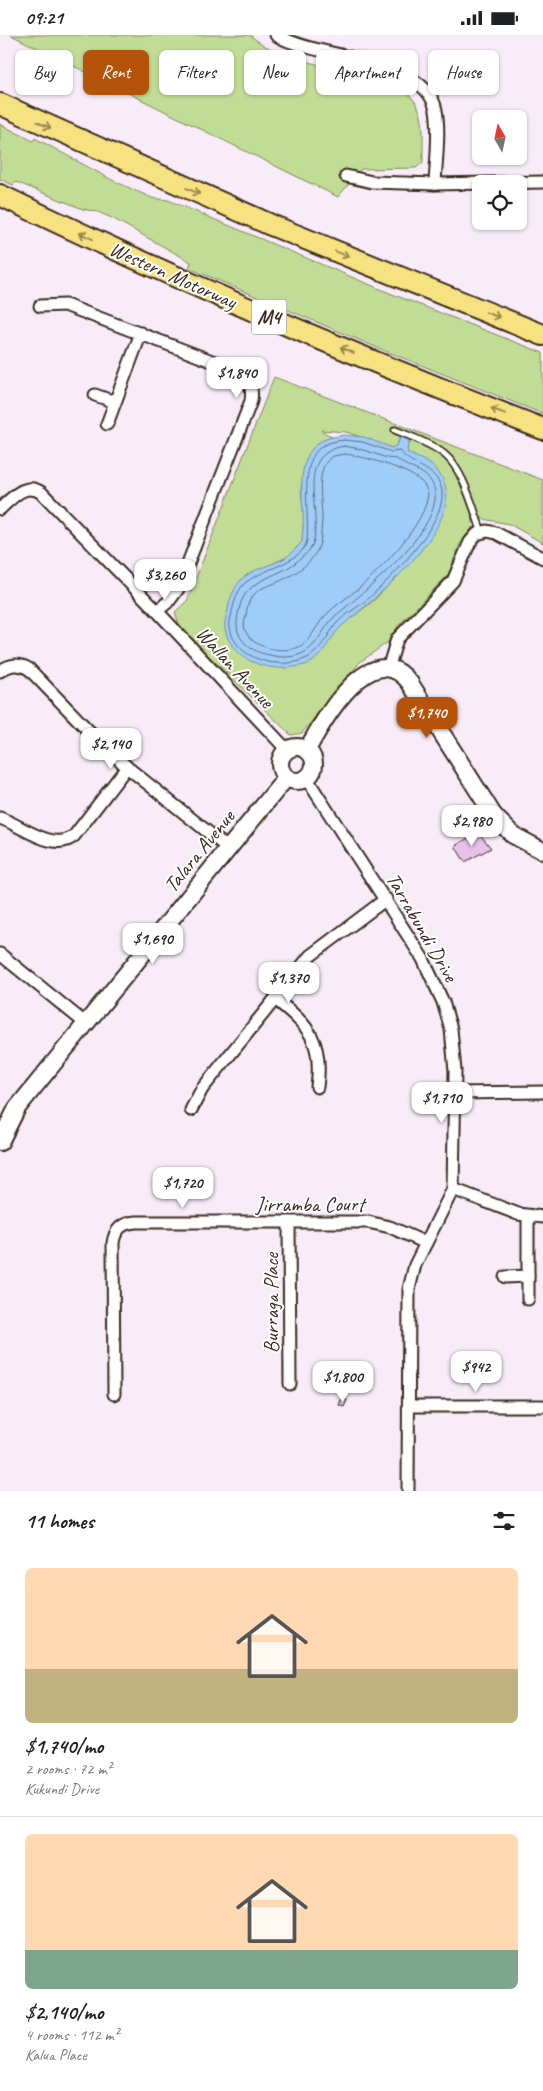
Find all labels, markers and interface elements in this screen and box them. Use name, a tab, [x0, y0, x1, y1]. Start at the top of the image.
text: 09:21	[25, 6, 63, 30]
chip: Buy	[15, 50, 73, 95]
chip: Rent	[83, 50, 149, 95]
chip: Filters	[159, 50, 234, 95]
chip: New	[244, 50, 306, 95]
chip: Apartment	[316, 50, 418, 95]
chip: House	[428, 50, 499, 95]
north arrow	[472, 110, 528, 165]
map controls	[472, 110, 527, 230]
one-way arrow	[36, 120, 51, 130]
button: locate	[472, 175, 527, 230]
one-way arrow	[185, 186, 200, 196]
one-way arrow	[79, 230, 94, 240]
street label: Western Motorway	[106, 235, 242, 315]
one-way arrow	[334, 250, 349, 260]
road number: M4	[252, 299, 286, 335]
one-way arrow	[485, 311, 500, 320]
one-way arrow	[340, 345, 355, 355]
pin: $1,840	[196, 357, 278, 399]
text: $1,840	[217, 363, 257, 383]
one-way arrow	[490, 406, 505, 415]
pin: $3,260	[124, 559, 206, 601]
text: $3,260	[145, 565, 185, 585]
street label: Wallan Avenue	[191, 621, 280, 714]
pin: $1,740	[386, 697, 468, 739]
text: $1,740	[407, 703, 447, 723]
pin: $2,140	[70, 727, 152, 770]
text: $2,140	[91, 734, 131, 754]
street label: Talara Avenue	[158, 804, 241, 897]
pin: $2,980	[431, 805, 513, 847]
text: $2,980	[453, 811, 491, 831]
street label: Tarrabundi Drive	[380, 868, 464, 987]
pin: $1,690	[112, 923, 194, 965]
text: $1,690	[133, 929, 173, 949]
pin: $1,370	[248, 961, 330, 1004]
text: $1,370	[269, 968, 309, 988]
pin: $1,710	[401, 1081, 483, 1124]
text: $1,710	[422, 1088, 462, 1108]
pin: $1,720	[142, 1167, 224, 1209]
text: $1,720	[163, 1173, 203, 1193]
street label: Jirramba Court	[255, 1191, 367, 1217]
street label: Burraga Place	[258, 1252, 284, 1353]
pin: $942	[446, 1351, 506, 1393]
text: $942	[462, 1357, 490, 1377]
pin: $1,800	[302, 1361, 384, 1403]
text: $1,800	[323, 1367, 363, 1387]
icon: filters	[490, 1507, 518, 1535]
text: 11 homes	[25, 1508, 94, 1534]
icon: home	[227, 1601, 317, 1691]
text: $1,740/mo	[25, 1733, 103, 1759]
text: 2 rooms · 72 m²	[25, 1759, 111, 1779]
text: Kukundi Drive	[25, 1779, 99, 1799]
icon: home	[227, 1866, 317, 1956]
text: $2,140/mo	[25, 1999, 103, 2025]
text: 4 rooms · 112 m²	[25, 2025, 119, 2045]
text: Kalua Place	[25, 2045, 87, 2065]

